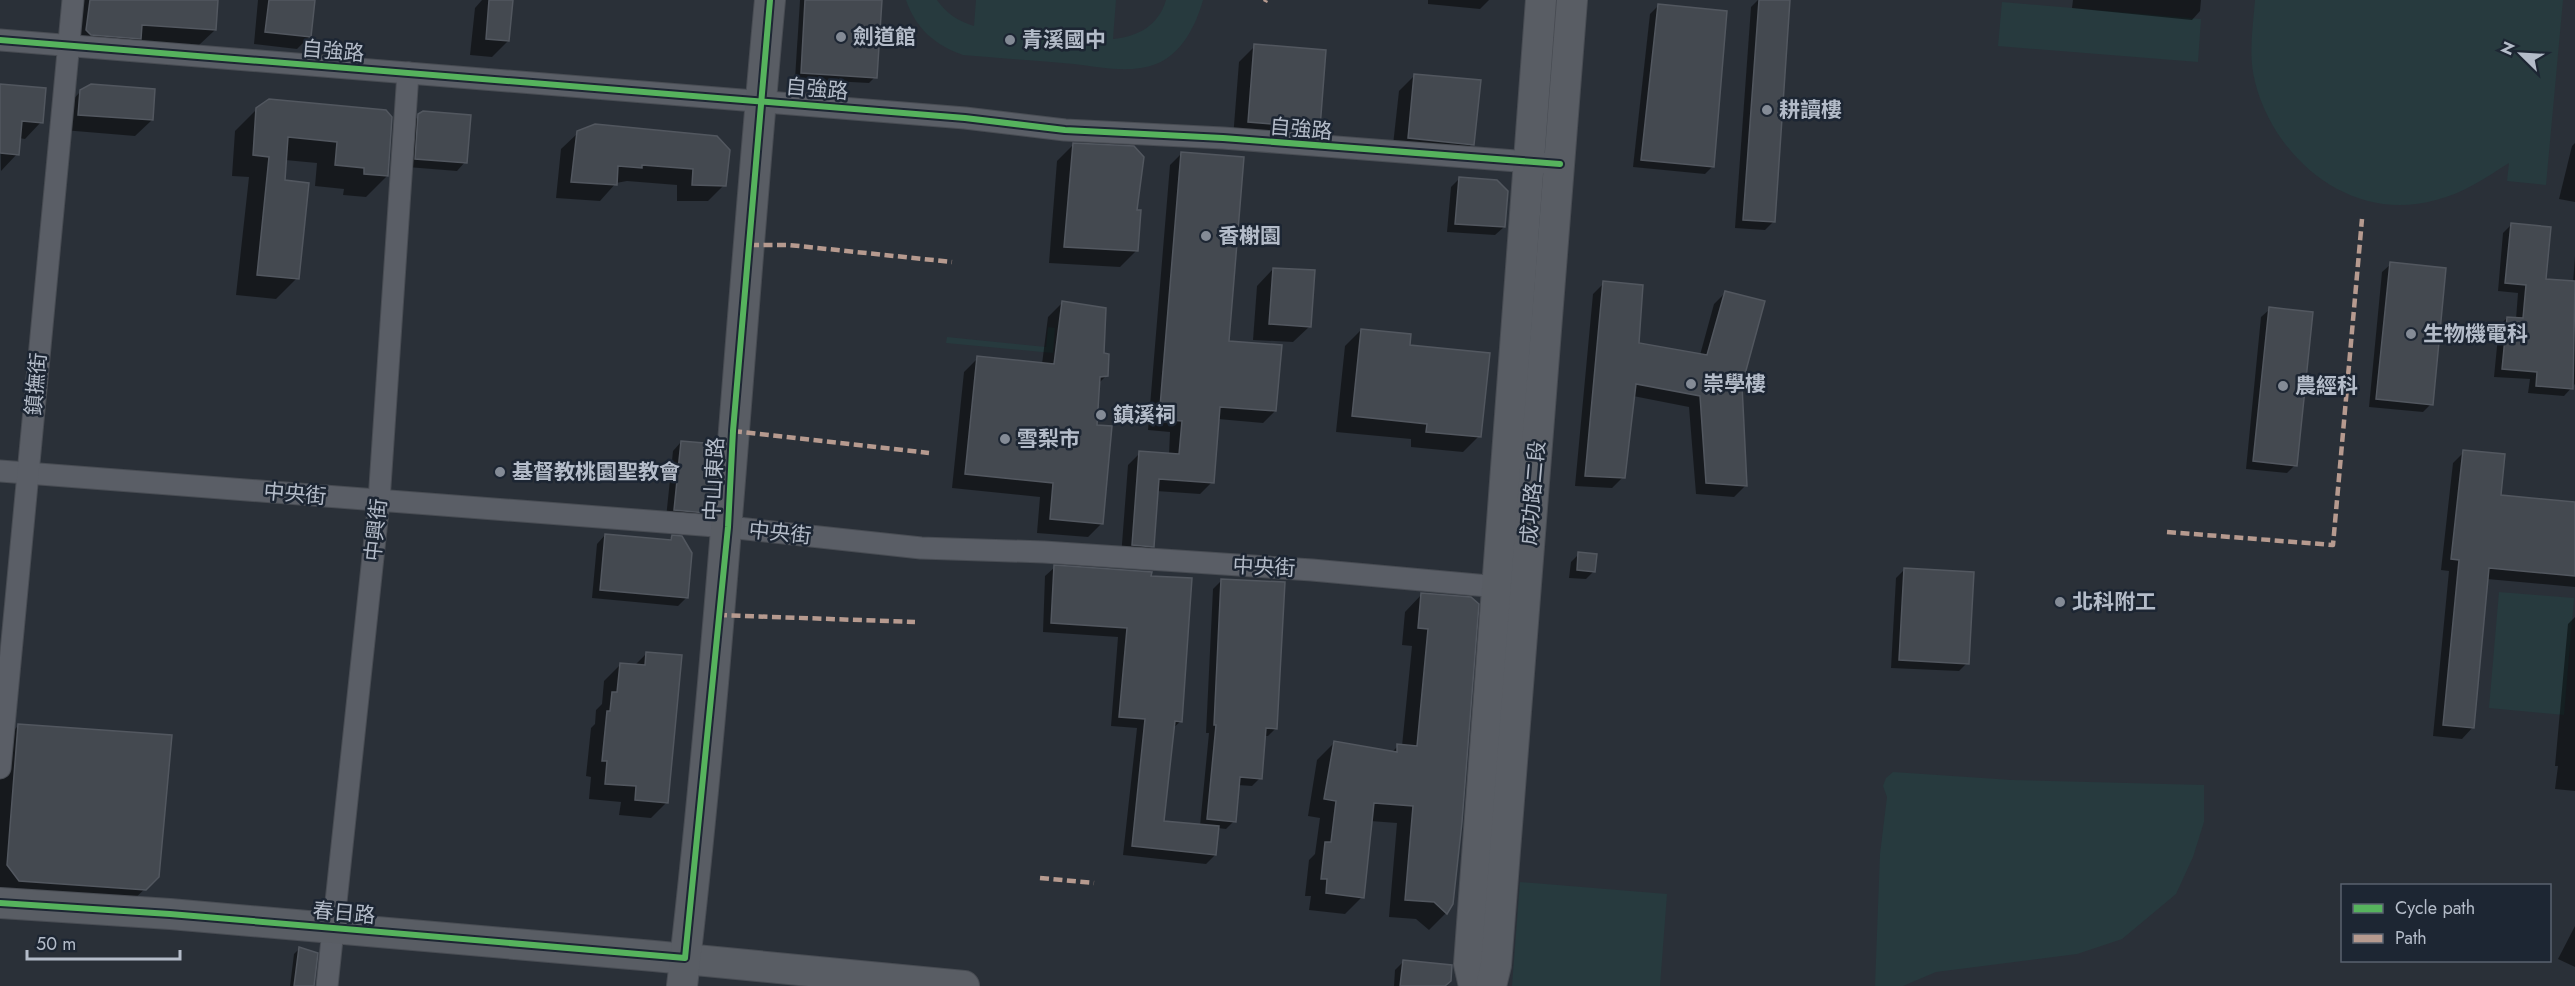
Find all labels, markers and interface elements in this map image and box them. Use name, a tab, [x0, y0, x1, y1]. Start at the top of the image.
place label: 劍道館	[853, 22, 916, 52]
north arrow	[2491, 24, 2551, 84]
place label: 青溪國中	[1022, 25, 1106, 55]
marker: 劍道館	[834, 30, 848, 44]
street label: 自強路	[300, 33, 366, 69]
marker: 青溪國中	[1003, 33, 1017, 47]
text: N	[2495, 38, 2521, 59]
street label: 自強路	[784, 71, 850, 107]
place label: 耕讀樓	[1779, 95, 1842, 125]
marker: 耕讀樓	[1760, 103, 1774, 117]
street label: 自強路	[1268, 111, 1334, 147]
place label: 香榭園	[1218, 221, 1281, 251]
marker: 香榭園	[1199, 229, 1213, 243]
place label: 生物機電科	[2423, 319, 2528, 349]
marker: 生物機電科	[2404, 327, 2418, 341]
street label: 鎮撫街	[18, 351, 54, 417]
place label: 崇學樓	[1703, 369, 1766, 399]
place label: 農經科	[2295, 371, 2358, 401]
marker: 崇學樓	[1684, 377, 1698, 391]
marker: 農經科	[2276, 379, 2290, 393]
place label: 鎮溪祠	[1113, 400, 1176, 430]
marker: 鎮溪祠	[1094, 408, 1108, 422]
place label: 雪梨市	[1017, 424, 1080, 454]
marker: 雪梨市	[998, 432, 1012, 446]
street label: 中山東路	[697, 436, 731, 522]
street label: 成功路二段	[1513, 439, 1553, 547]
place label: 基督教桃園聖教會	[512, 457, 680, 487]
marker: 基督教桃園聖教會	[493, 465, 507, 479]
street label: 中央街	[262, 476, 328, 512]
street label: 中興街	[358, 497, 394, 563]
street label: 中央街	[747, 515, 813, 551]
street label: 中央街	[1232, 550, 1296, 584]
place label: 北科附工	[2072, 587, 2156, 617]
marker: 北科附工	[2053, 595, 2067, 609]
legend	[2341, 884, 2551, 962]
street label: 春日路	[311, 895, 377, 931]
text: Cycle path	[2395, 895, 2475, 921]
scale bar	[27, 923, 180, 961]
text: Path	[2395, 925, 2427, 951]
text: 50 m	[36, 931, 76, 957]

